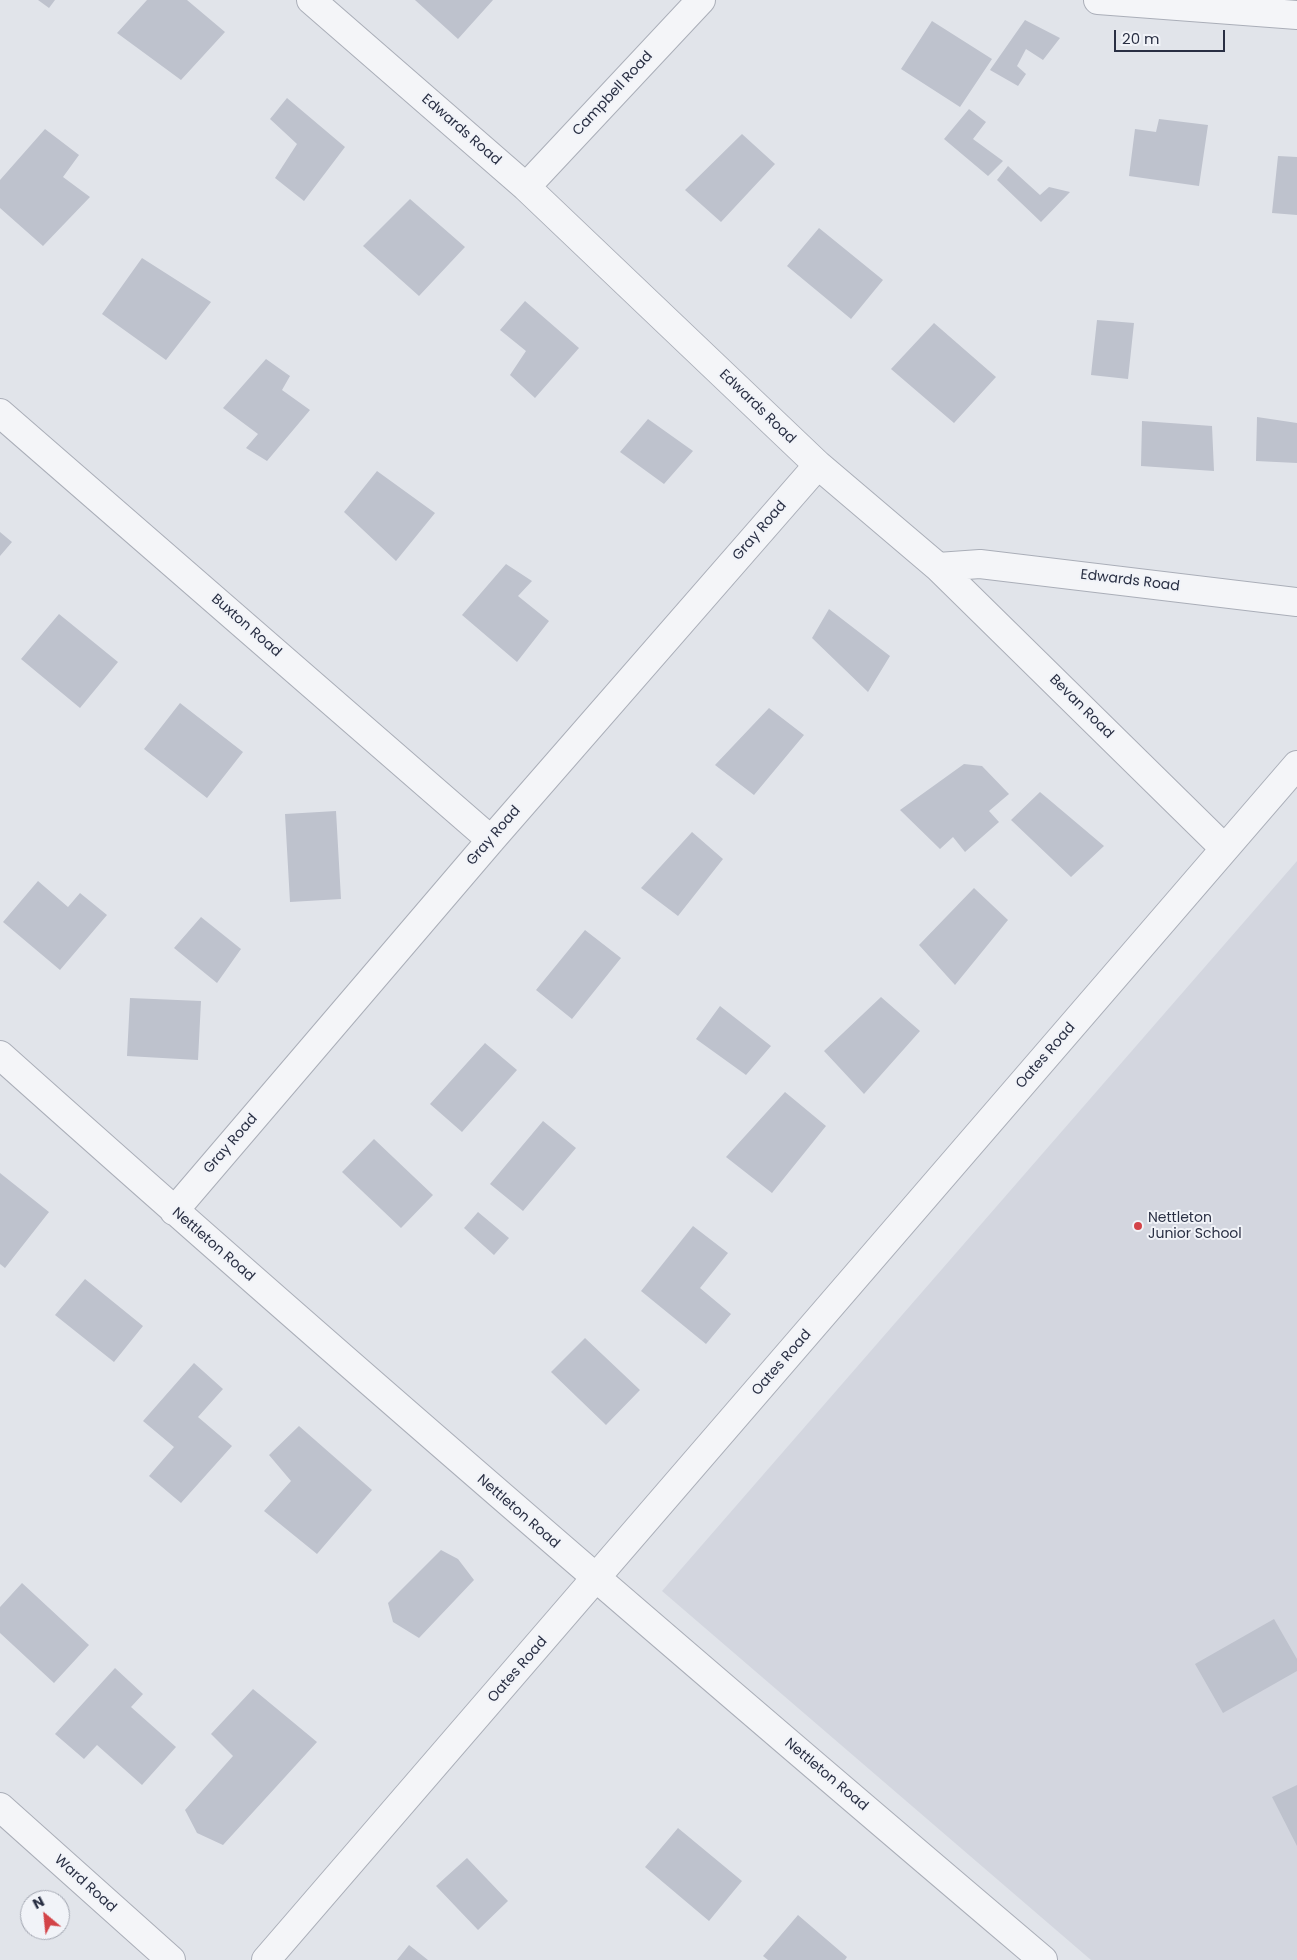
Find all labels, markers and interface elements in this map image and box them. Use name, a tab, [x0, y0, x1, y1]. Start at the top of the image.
scale bar	[1117, 20, 1228, 52]
text: 20 m	[1122, 28, 1160, 49]
street label: Campbell Road	[570, 48, 656, 140]
street label: Edwards Road	[418, 91, 504, 169]
street label: Edwards Road	[715, 366, 799, 448]
street label: Gray Road	[730, 498, 790, 564]
street label: Edwards Road	[1079, 567, 1181, 595]
street label: Buxton Road	[208, 591, 284, 661]
street label: Bevan Road	[1045, 671, 1117, 743]
street label: Gray Road	[464, 803, 524, 869]
street label: Oates Road	[1013, 1020, 1079, 1092]
street label: Gray Road	[201, 1111, 261, 1177]
street label: Nettleton Road	[168, 1205, 258, 1285]
place label: Nettleton Junior School	[1148, 1210, 1242, 1242]
marker: Nettleton Junior School	[1132, 1220, 1144, 1232]
street label: Oates Road	[749, 1327, 815, 1399]
street label: Nettleton Road	[473, 1472, 563, 1552]
street label: Oates Road	[485, 1634, 551, 1706]
street label: Nettleton Road	[781, 1735, 871, 1815]
street label: Ward Road	[50, 1852, 120, 1916]
north arrow	[20, 1890, 70, 1940]
text: N	[29, 1891, 48, 1914]

